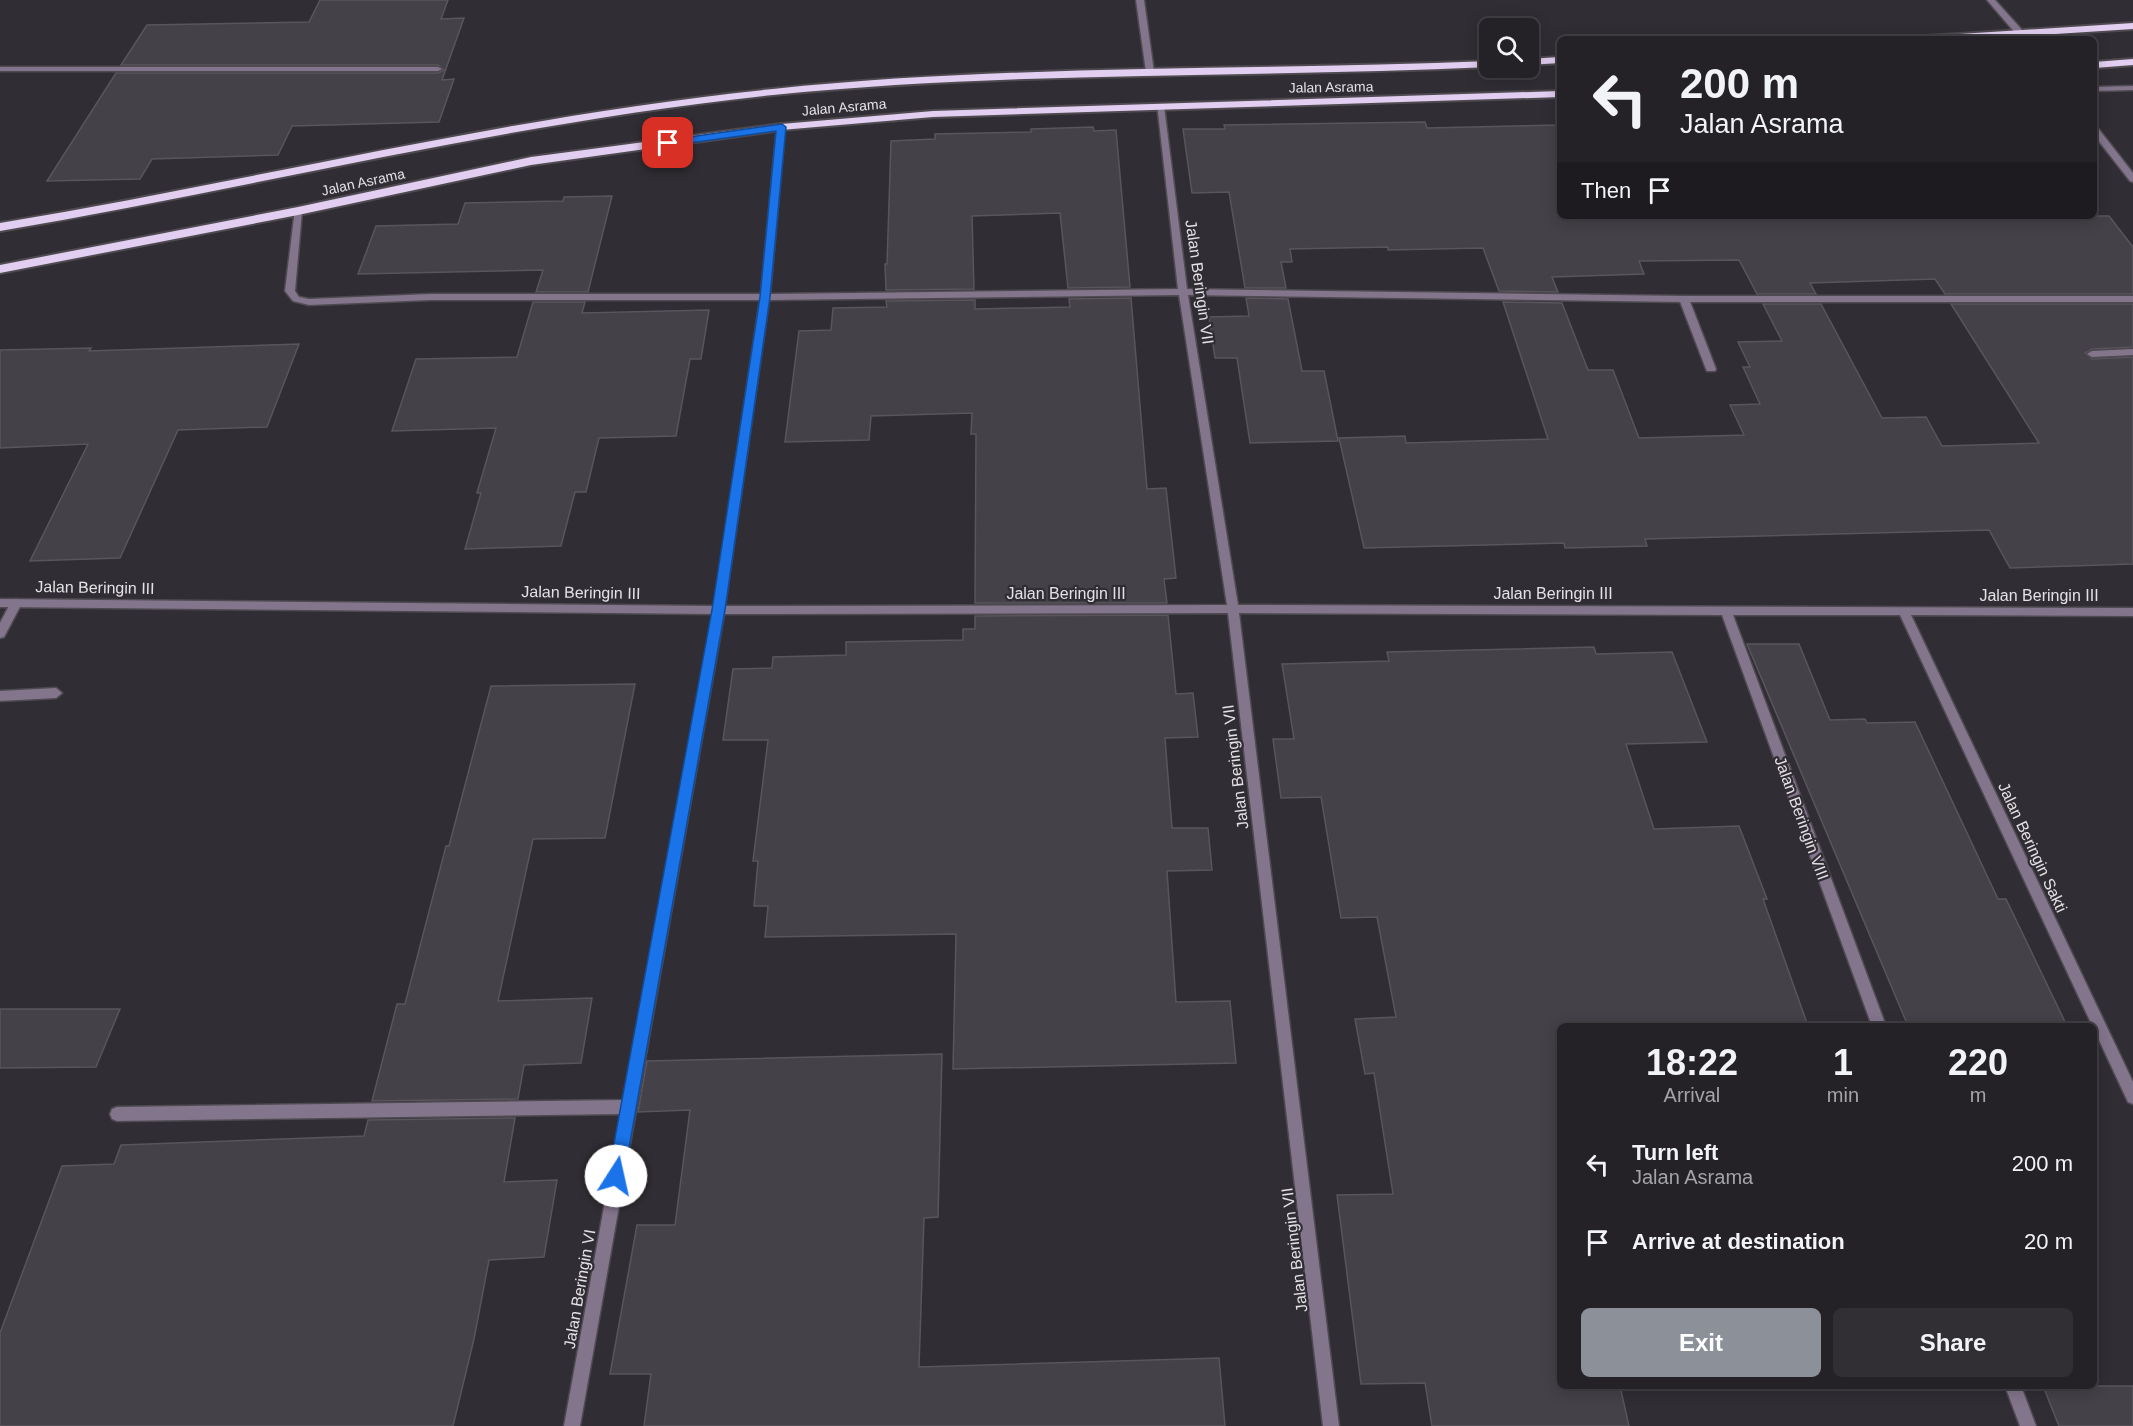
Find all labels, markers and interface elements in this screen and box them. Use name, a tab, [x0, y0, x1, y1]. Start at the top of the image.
map controls	[1479, 18, 1539, 78]
button: search	[1479, 18, 1539, 78]
icon: left	[1581, 60, 1659, 138]
text: 200 m	[1680, 60, 1799, 107]
street label: Jalan Asrama	[1288, 78, 1374, 96]
street label: Jalan Asrama	[801, 95, 887, 119]
text: Jalan Asrama	[1680, 109, 1844, 139]
pin	[642, 117, 693, 168]
icon: arrive	[651, 126, 684, 159]
street label: Jalan Asrama	[320, 165, 406, 199]
icon: arrive	[1643, 174, 1676, 207]
text: Then	[1581, 178, 1631, 203]
street label: Jalan Beringin VII	[1182, 219, 1217, 345]
street label: Jalan Beringin III	[35, 578, 155, 597]
street label: Jalan Beringin III	[521, 583, 641, 602]
street label: Jalan Beringin III	[1006, 585, 1126, 602]
street label: Jalan Beringin III	[1493, 585, 1613, 602]
street label: Jalan Beringin III	[1979, 587, 2099, 604]
street label: Jalan Beringin VII	[1219, 704, 1252, 830]
street label: Jalan Beringin VIII	[1771, 754, 1832, 882]
street label: Jalan Beringin Sakti	[1995, 780, 2070, 915]
text: 18:22	[1646, 1042, 1738, 1083]
text: 1	[1833, 1042, 1853, 1083]
text: 220	[1948, 1042, 2008, 1083]
text: Arrival	[1664, 1084, 1720, 1106]
text: min	[1827, 1084, 1859, 1106]
text: m	[1970, 1084, 1986, 1106]
text: Turn left	[1632, 1140, 1718, 1165]
position arrow	[584, 1144, 648, 1208]
icon: left	[1581, 1148, 1614, 1181]
text: 200 m	[2012, 1151, 2073, 1176]
text: Jalan Asrama	[1632, 1166, 1753, 1188]
street label: Jalan Beringin VII	[1278, 1187, 1311, 1313]
icon: arrive	[1581, 1226, 1614, 1259]
street label: Jalan Beringin VI	[561, 1228, 598, 1350]
text: Arrive at destination	[1632, 1229, 1845, 1254]
text: 20 m	[2024, 1229, 2073, 1254]
button: Exit	[1581, 1308, 1821, 1377]
button: Share	[1833, 1308, 2073, 1377]

